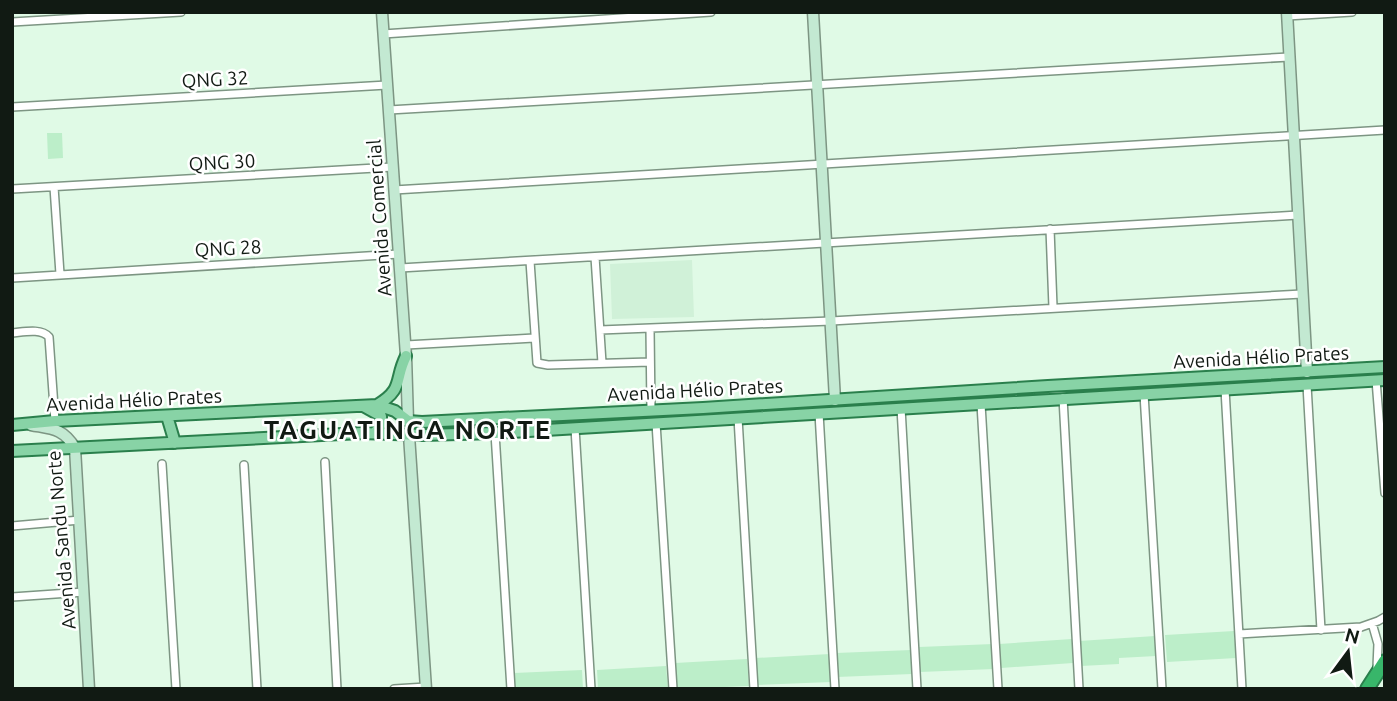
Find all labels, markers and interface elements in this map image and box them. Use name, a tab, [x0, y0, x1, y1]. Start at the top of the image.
street label: QNG 32	[181, 66, 249, 92]
street label: Avenida Comercial	[363, 139, 395, 297]
street label: QNG 30	[188, 149, 256, 175]
street label: QNG 28	[194, 235, 262, 261]
street label: Avenida Hélio Prates	[1173, 341, 1349, 373]
street label: Avenida Hélio Prates	[607, 374, 783, 406]
street label: Avenida Hélio Prates	[46, 384, 222, 416]
district label: TAGUATINGA NORTE	[264, 415, 552, 444]
street label: Avenida Sandu Norte	[42, 450, 80, 630]
north arrow	[1313, 617, 1383, 687]
text: N	[1343, 623, 1362, 648]

